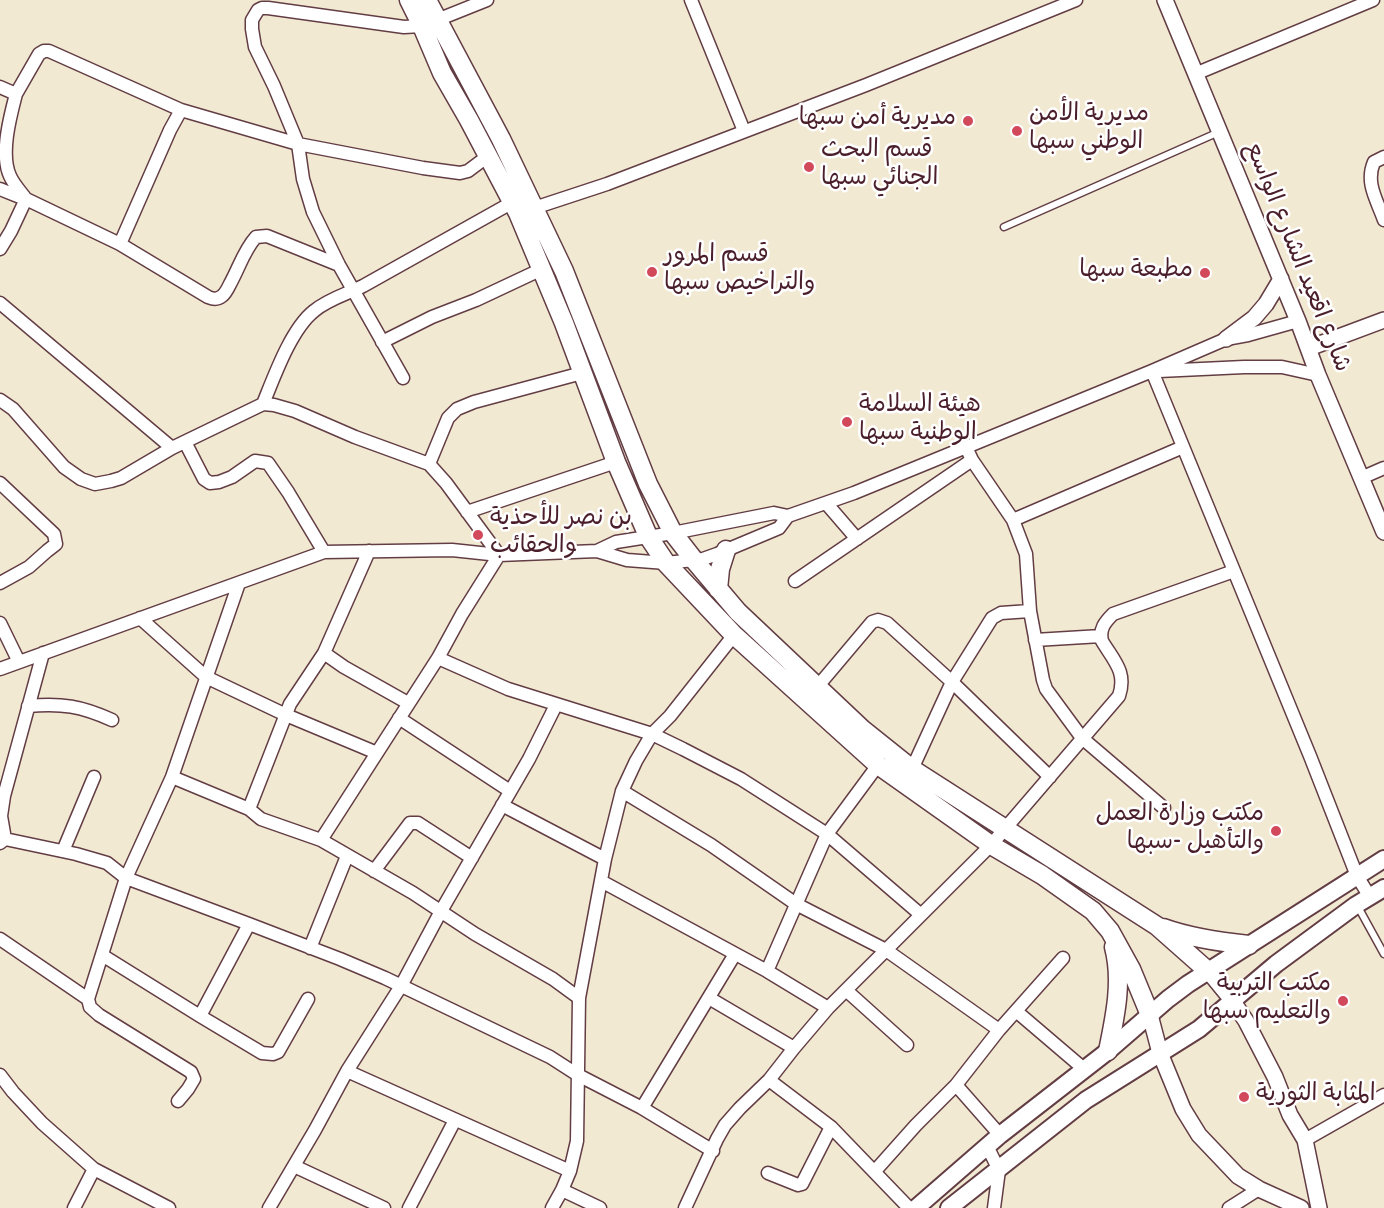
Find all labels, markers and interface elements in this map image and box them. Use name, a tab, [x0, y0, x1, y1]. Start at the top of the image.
place label: مديرية الأمن الوطني سبها	[1029, 103, 1149, 159]
place label: مديرية أمن سبها	[799, 107, 956, 135]
marker: مديرية أمن سبها	[961, 114, 975, 128]
marker: مديرية الأمن الوطني سبها	[1010, 124, 1024, 138]
place label: قسم البحث الجنائي سبها	[821, 139, 938, 195]
street label: شارع اقعيد الشارع الواسع	[1236, 139, 1354, 377]
marker: قسم البحث الجنائي سبها	[802, 160, 816, 174]
place label: قسم المرور والتراخيص سبها	[664, 244, 815, 300]
place label: مطبعة سبها	[1079, 259, 1193, 287]
marker: قسم المرور والتراخيص سبها	[645, 265, 659, 279]
marker: مطبعة سبها	[1198, 266, 1212, 280]
place label: هيئة السلامة الوطنية سبها	[859, 394, 981, 450]
marker: هيئة السلامة الوطنية سبها	[840, 415, 854, 429]
place label: بن نصر للأحذية والحقائب	[490, 507, 632, 563]
marker: بن نصر للأحذية والحقائب	[471, 528, 485, 542]
place label: مكتب وزارة العمل والتأهيل -سبها	[1096, 803, 1264, 859]
marker: مكتب وزارة العمل والتأهيل -سبها	[1269, 824, 1283, 838]
place label: مكتب التربية والتعليم سبها	[1203, 973, 1331, 1029]
marker: مكتب التربية والتعليم سبها	[1336, 994, 1350, 1008]
place label: المثابة الثورية	[1256, 1083, 1376, 1111]
marker: المثابة الثورية	[1237, 1090, 1251, 1104]

